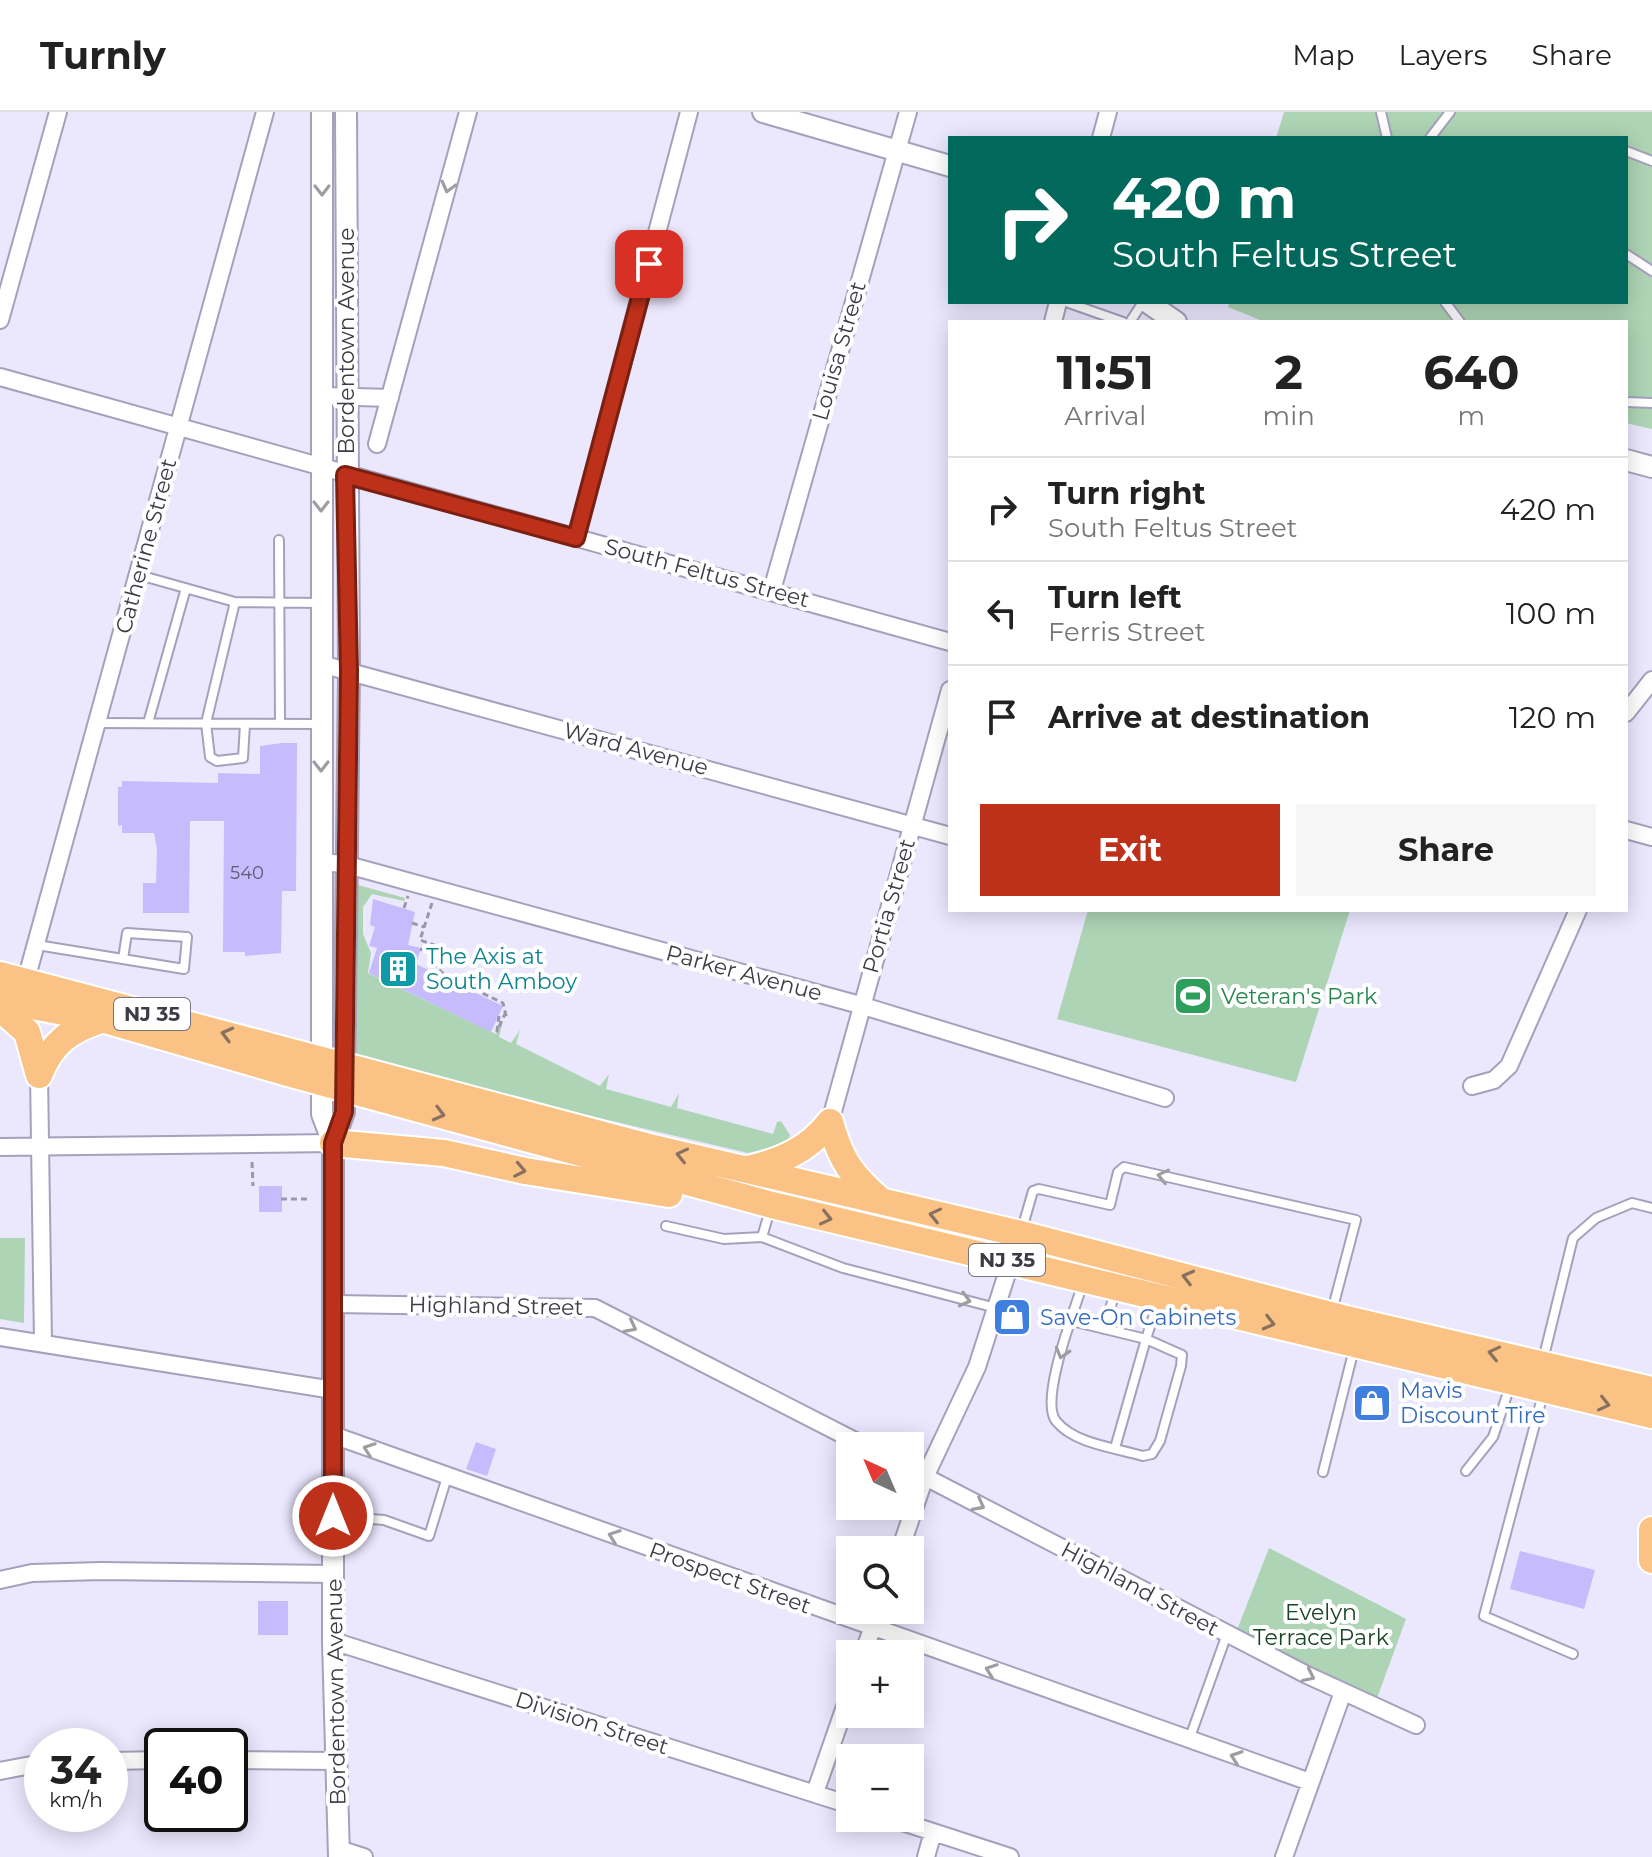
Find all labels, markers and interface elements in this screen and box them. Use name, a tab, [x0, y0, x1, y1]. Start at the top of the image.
text: Turnly	[40, 32, 166, 79]
text: Map	[1292, 38, 1355, 72]
text: Layers	[1399, 38, 1488, 72]
text: Share	[1532, 38, 1612, 72]
text: 420 m	[1112, 164, 1296, 232]
icon: right	[980, 168, 1084, 272]
one-way arrow	[440, 180, 457, 194]
one-way arrow	[313, 184, 331, 197]
street label: Bordentown Avenue	[333, 228, 360, 454]
pin	[615, 230, 683, 298]
text: South Feltus Street	[1112, 232, 1457, 276]
icon: arrive	[627, 242, 671, 286]
street label: Louisa Street	[806, 278, 872, 424]
text: 11:51	[1057, 343, 1154, 401]
text: 2	[1275, 343, 1303, 401]
text: 640	[1423, 343, 1520, 401]
text: Arrival	[1064, 400, 1146, 432]
text: min	[1263, 400, 1315, 432]
text: m	[1458, 400, 1485, 432]
street label: Catherine Street	[110, 455, 182, 637]
text: Turn right	[1048, 475, 1205, 512]
icon: right	[980, 487, 1024, 531]
text: 420 m	[1500, 491, 1596, 528]
one-way arrow	[312, 500, 329, 513]
text: South Feltus Street	[1048, 512, 1297, 544]
street label: South Feltus Street	[602, 533, 812, 613]
text: Turn left	[1048, 579, 1181, 616]
icon: left	[980, 591, 1024, 635]
text: 100 m	[1506, 595, 1596, 632]
text: Ferris Street	[1048, 616, 1205, 648]
icon: arrive	[980, 695, 1024, 739]
text: Arrive at destination	[1048, 699, 1370, 736]
text: 120 m	[1509, 699, 1596, 736]
street label: Ward Avenue	[561, 717, 711, 781]
one-way arrow	[312, 760, 329, 773]
button: Exit	[980, 804, 1280, 896]
button: Share	[1296, 804, 1596, 896]
street label: Portia Street	[857, 836, 921, 976]
house number: 540	[230, 862, 264, 884]
street label: Parker Avenue	[663, 939, 825, 1007]
place label: The Axis at South Amboy	[426, 943, 577, 995]
building icon: The Axis at South Amboy	[377, 948, 419, 990]
sports icon: Veteran's Park	[1172, 975, 1214, 1017]
place label: Veteran's Park	[1221, 983, 1378, 1010]
road number: NJ 35	[114, 998, 190, 1030]
one-way arrow	[221, 1027, 235, 1044]
one-way arrow	[432, 1105, 446, 1122]
one-way arrow	[676, 1147, 690, 1164]
one-way arrow	[514, 1160, 527, 1177]
one-way arrow	[1156, 1168, 1170, 1185]
one-way arrow	[929, 1207, 943, 1224]
one-way arrow	[818, 1208, 832, 1225]
road number: NJ 35	[969, 1244, 1045, 1276]
one-way arrow	[1181, 1269, 1195, 1286]
one-way arrow	[958, 1290, 972, 1307]
street label: Highland Street	[408, 1291, 584, 1321]
shop icon: Save-On Cabinets	[991, 1296, 1033, 1338]
place label: Save-On Cabinets	[1040, 1304, 1236, 1331]
one-way arrow	[1262, 1314, 1276, 1331]
one-way arrow	[623, 1317, 638, 1332]
one-way arrow	[1055, 1346, 1071, 1360]
one-way arrow	[1488, 1346, 1502, 1363]
place label: Mavis Discount Tire	[1400, 1377, 1546, 1429]
shop icon: Mavis Discount Tire	[1351, 1382, 1393, 1424]
one-way arrow	[1597, 1394, 1610, 1411]
north arrow	[836, 1432, 924, 1520]
map controls	[836, 1432, 924, 1832]
one-way arrow	[363, 1442, 377, 1458]
position arrow	[291, 1474, 375, 1558]
one-way arrow	[971, 1495, 986, 1510]
one-way arrow	[608, 1530, 622, 1546]
street label: Prospect Street	[645, 1536, 815, 1620]
button: search	[836, 1536, 924, 1624]
street label: Highland Street	[1057, 1536, 1224, 1642]
street label: Bordentown Avenue	[321, 1578, 351, 1806]
park label: Evelyn Terrace Park	[1253, 1599, 1390, 1651]
button: +	[836, 1640, 924, 1728]
one-way arrow	[985, 1663, 999, 1680]
one-way arrow	[1301, 1666, 1316, 1682]
street label: Division Street	[512, 1686, 672, 1761]
speed limit sign: 40	[144, 1728, 248, 1832]
button: −	[836, 1744, 924, 1832]
text: 34	[50, 1745, 102, 1794]
one-way arrow	[1230, 1750, 1244, 1767]
text: km/h	[49, 1788, 103, 1812]

